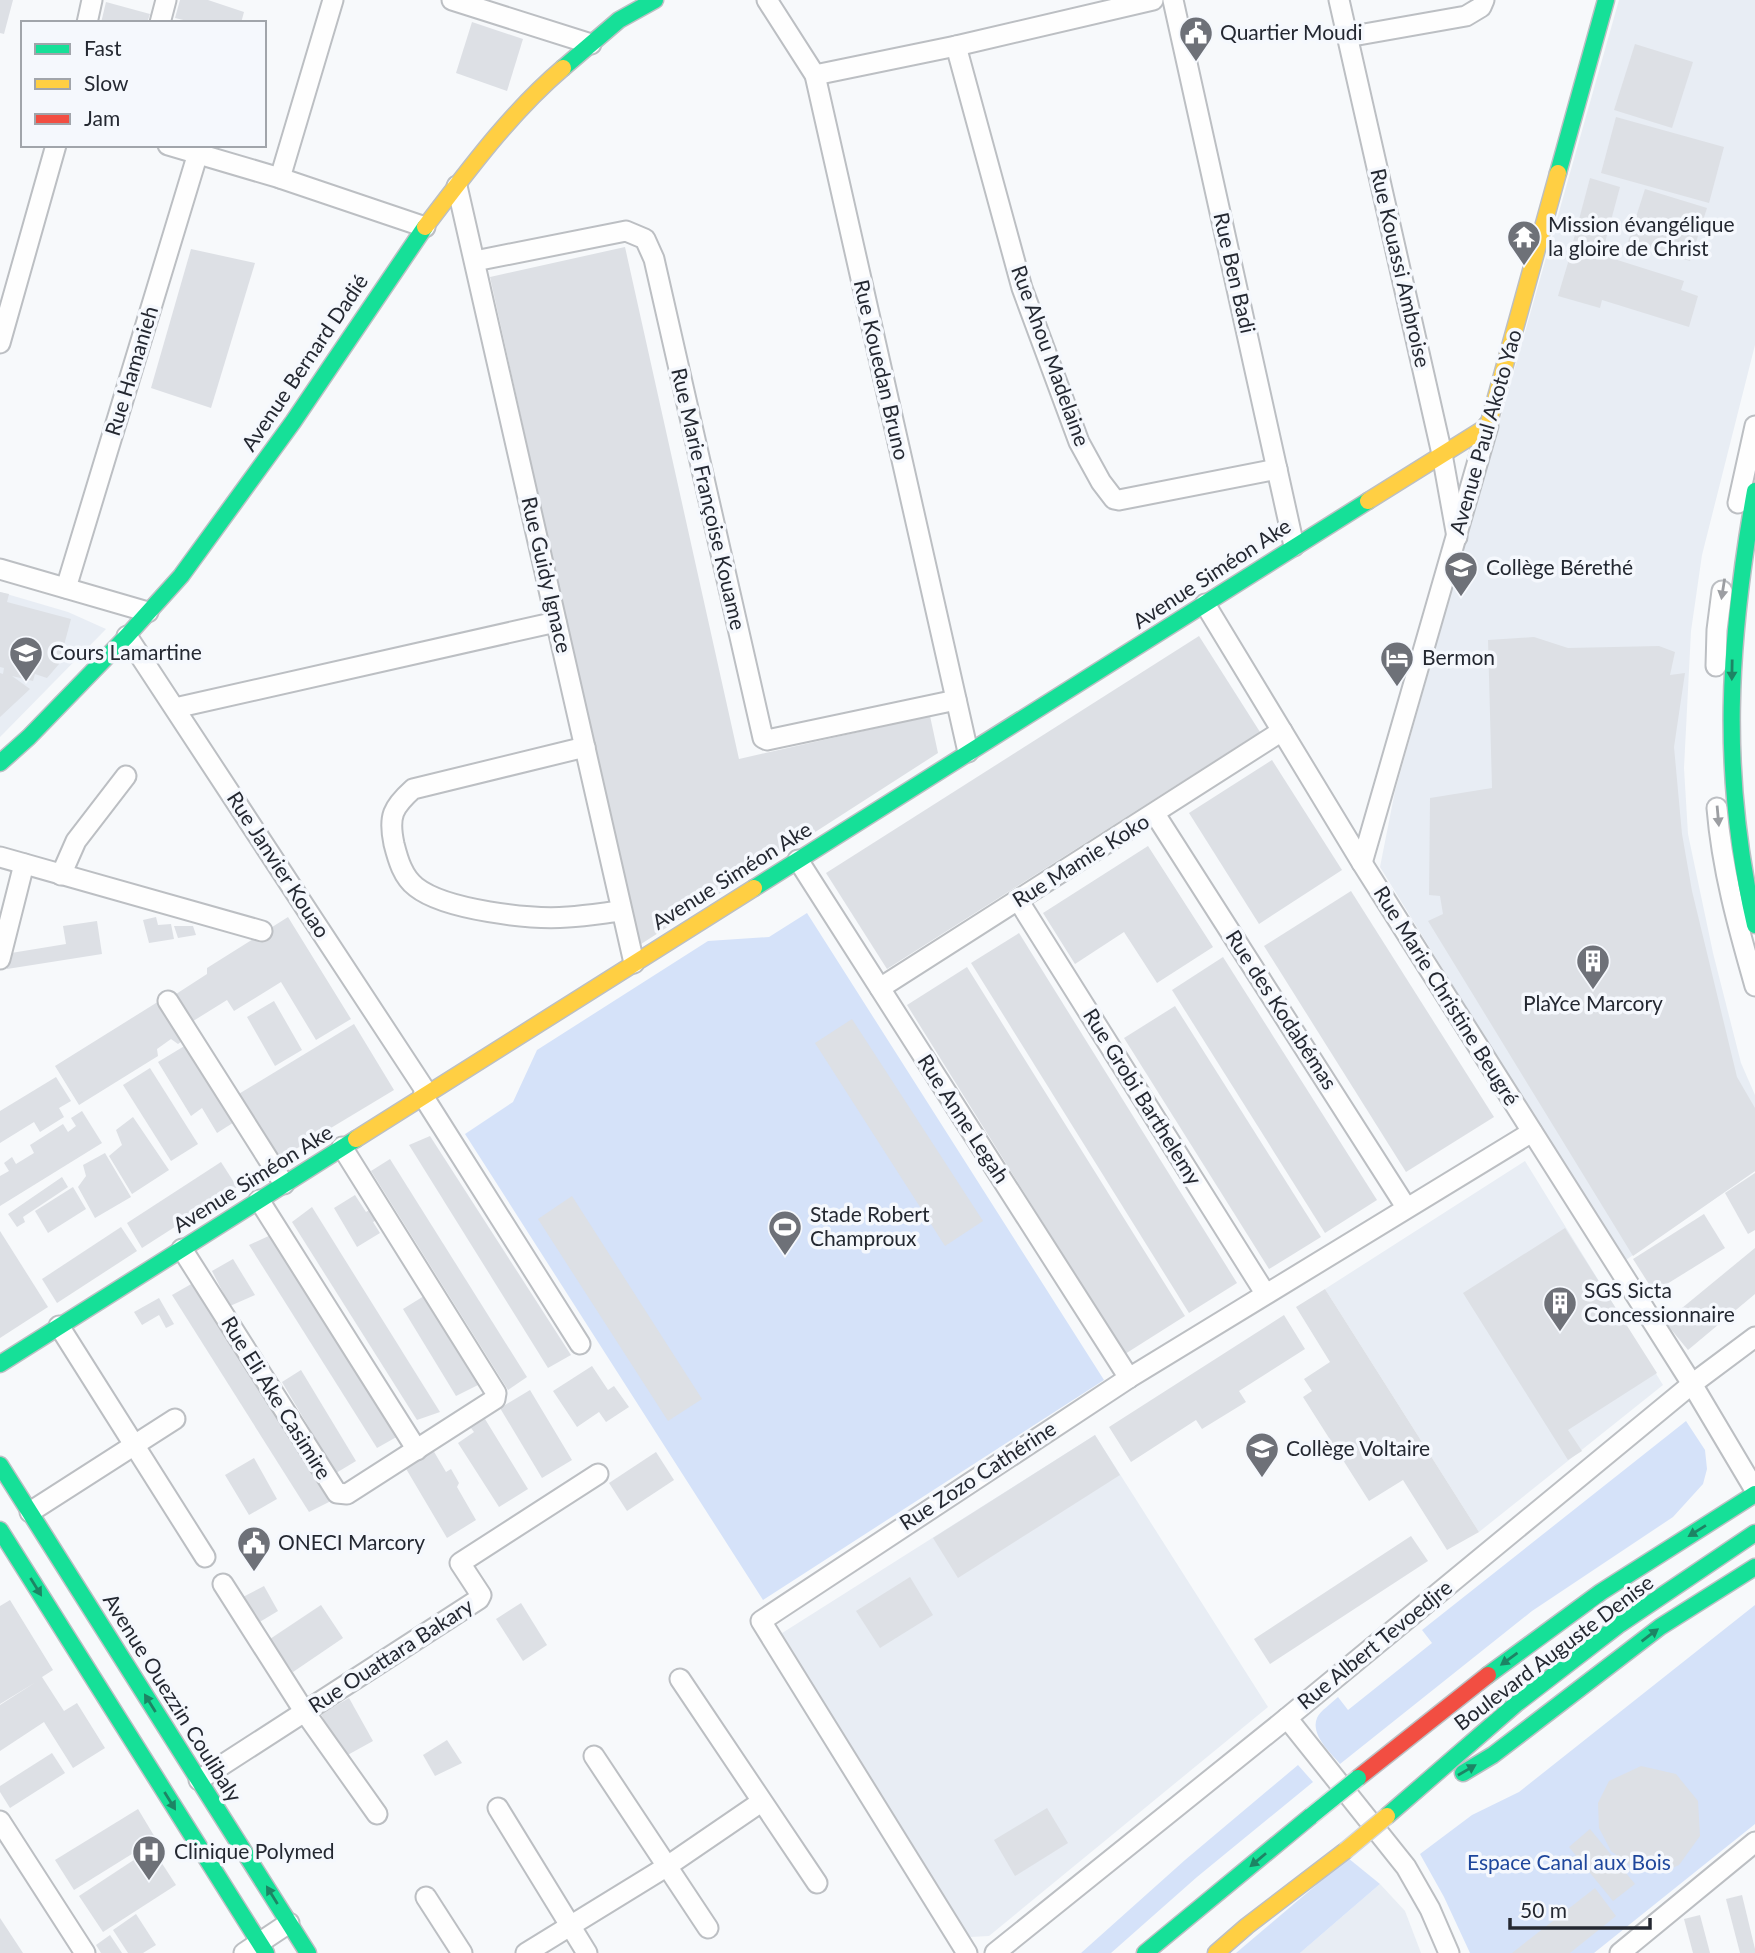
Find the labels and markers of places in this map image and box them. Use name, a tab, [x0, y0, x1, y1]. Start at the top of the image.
public building icon: Quartier Moudi	[1177, 14, 1215, 63]
place label: Quartier Moudi	[1220, 19, 1363, 44]
place label: Mission évangélique la gloire de Christ	[1548, 211, 1735, 260]
temple icon: Mission évangélique la gloire de Christ	[1505, 218, 1543, 267]
school or university icon: Collège Bérethé	[1442, 549, 1480, 598]
place label: Collège Bérethé	[1486, 554, 1633, 579]
school or university icon: Cours Lamartine	[7, 634, 45, 683]
place label: Cours Lamartine	[50, 639, 202, 664]
hotel icon: Bermon	[1378, 639, 1416, 688]
place label: Bermon	[1422, 644, 1495, 669]
building icon: PlaYce Marcory	[1574, 942, 1612, 991]
place label: PlaYce Marcory	[1523, 990, 1663, 1015]
place label: Stade Robert Champroux	[810, 1201, 930, 1250]
sports icon: Stade Robert Champroux	[766, 1208, 804, 1257]
place label: SGS Sicta Concessionnaire	[1584, 1277, 1735, 1326]
building icon: SGS Sicta Concessionnaire	[1541, 1284, 1579, 1333]
school or university icon: Collège Voltaire	[1243, 1430, 1281, 1479]
place label: Collège Voltaire	[1286, 1435, 1430, 1460]
public building icon: ONECI Marcory	[235, 1524, 273, 1573]
place label: ONECI Marcory	[278, 1529, 425, 1554]
hospital icon: Clinique Polymed	[130, 1833, 168, 1882]
place label: Clinique Polymed	[174, 1838, 335, 1863]

